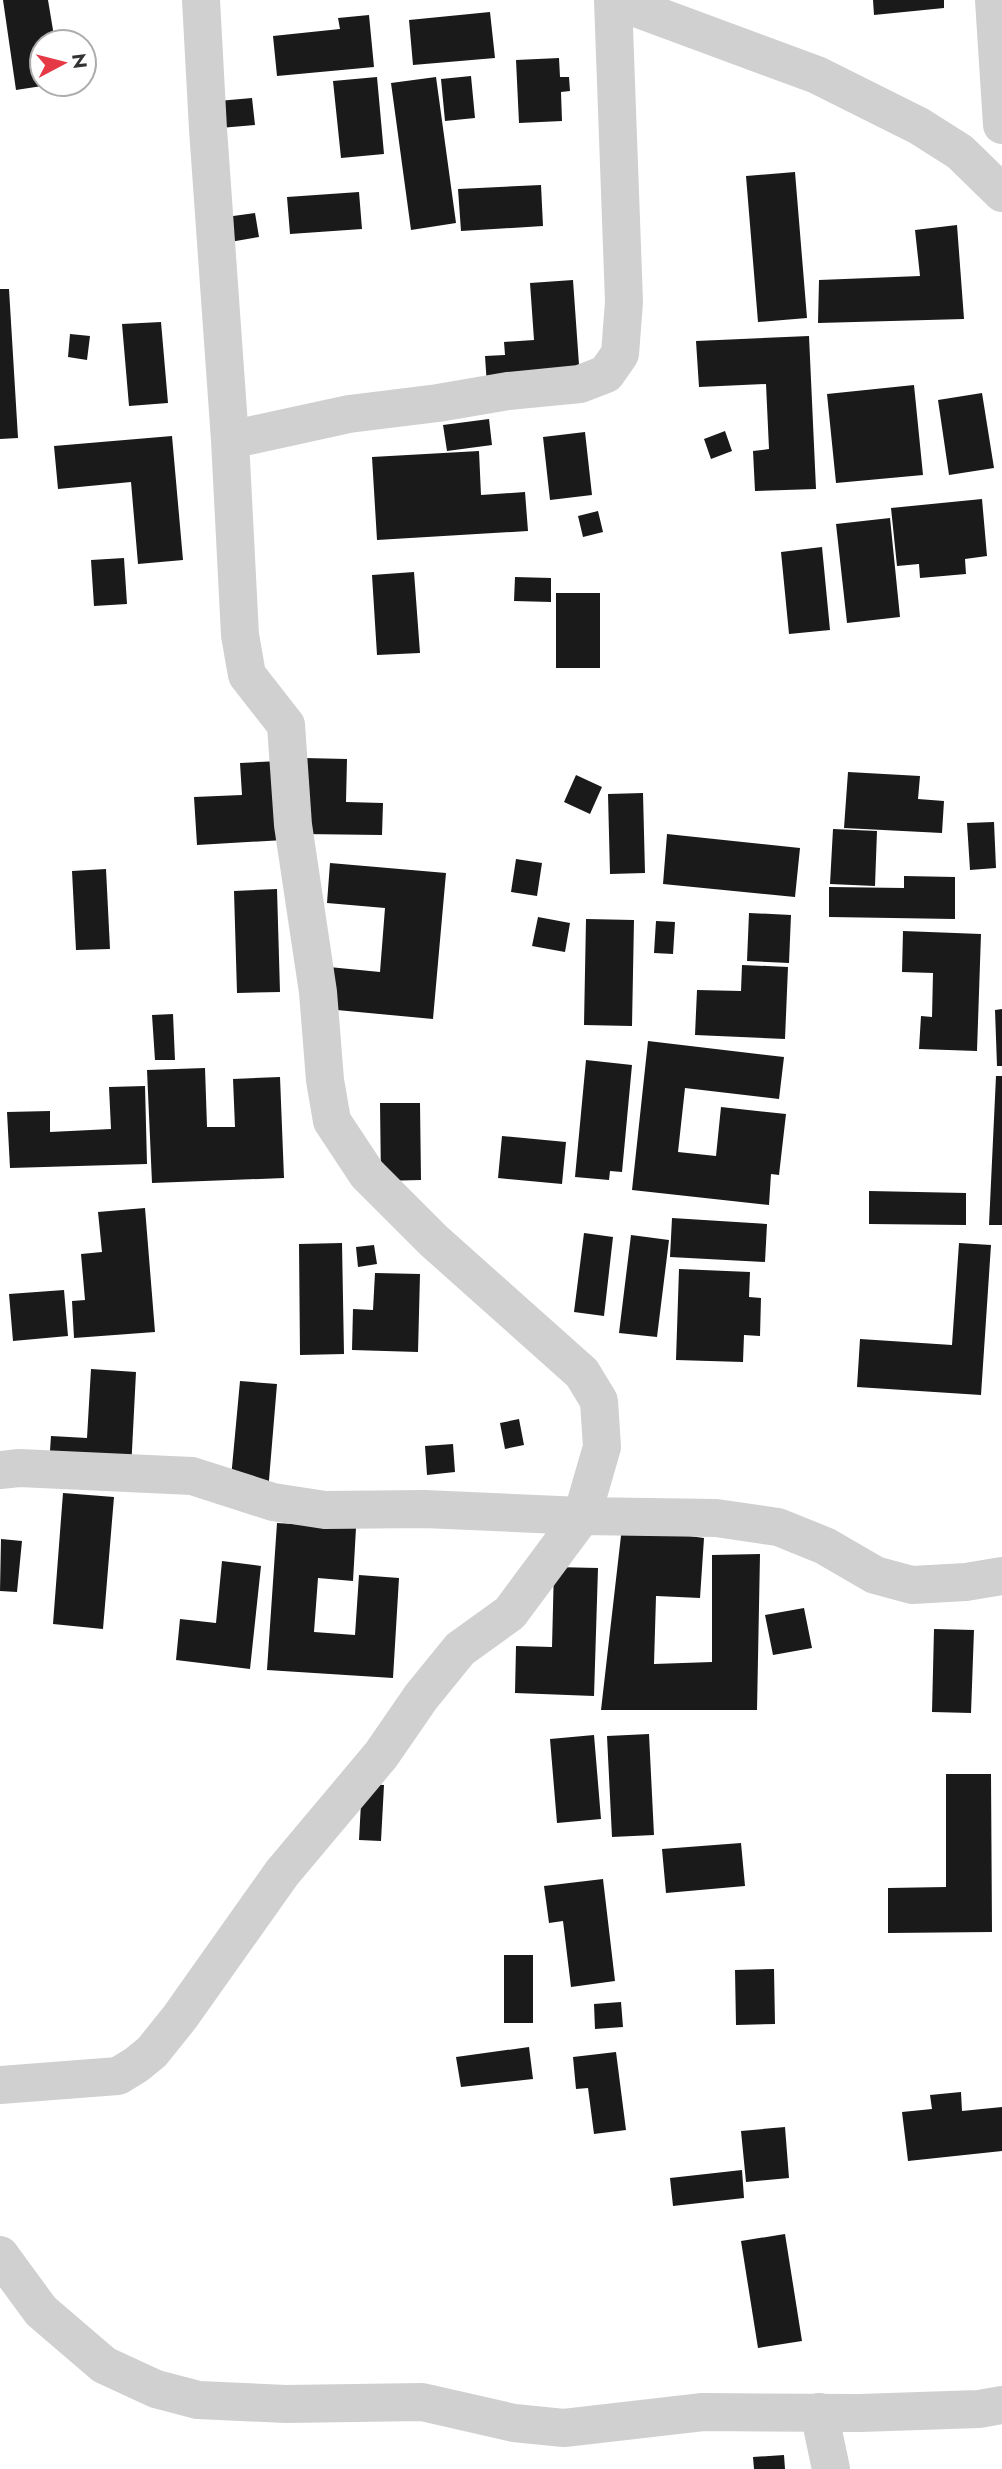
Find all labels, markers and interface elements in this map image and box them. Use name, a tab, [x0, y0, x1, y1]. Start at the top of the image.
north arrow	[28, 28, 98, 98]
text: N	[65, 52, 94, 70]

